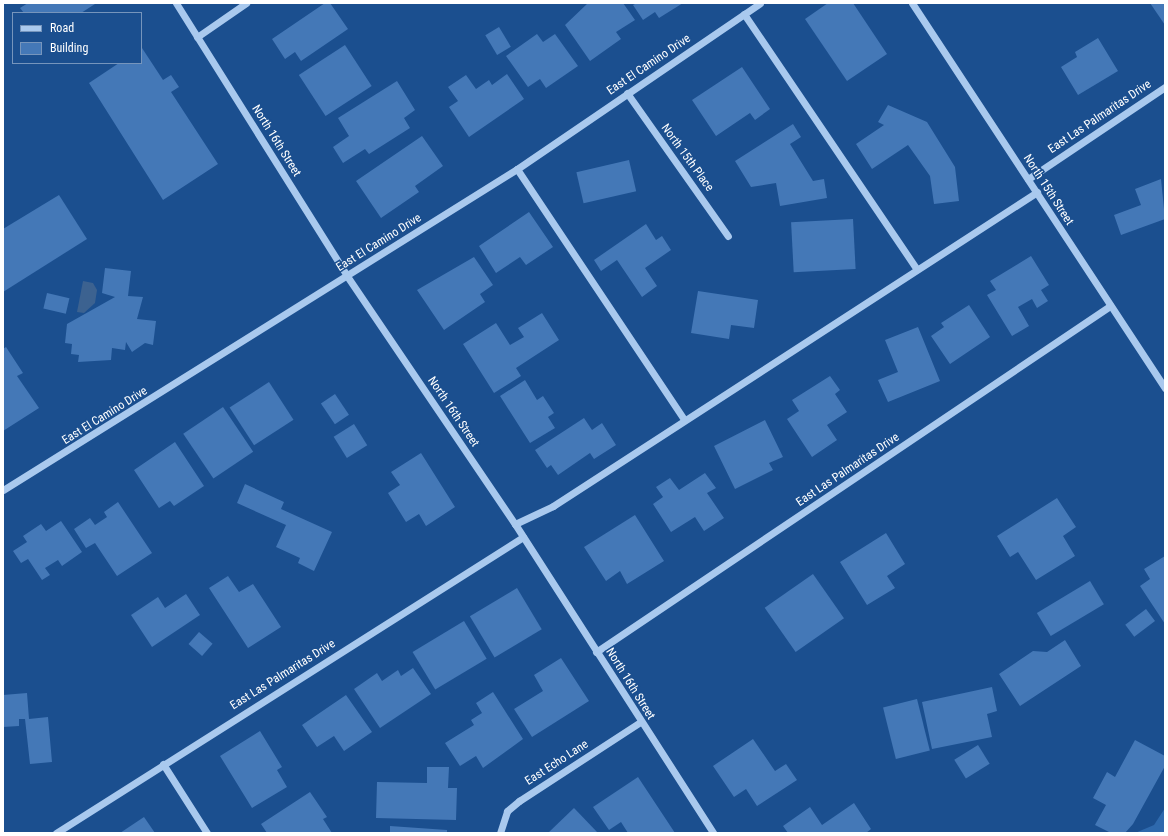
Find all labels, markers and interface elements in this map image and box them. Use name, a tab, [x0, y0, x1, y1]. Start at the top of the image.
legend	[12, 12, 142, 64]
text: Road	[50, 21, 74, 35]
street label: East El Camino Drive	[604, 32, 694, 98]
text: Building	[50, 41, 88, 55]
street label: East Las Palmaritas Drive	[1046, 77, 1154, 157]
street label: North 16th Street	[248, 103, 304, 179]
street label: North 15th Place	[658, 121, 716, 195]
street label: North 15th Street	[1020, 152, 1076, 228]
street label: East El Camino Drive	[334, 211, 424, 275]
street label: North 16th Street	[424, 374, 482, 450]
street label: East El Camino Drive	[60, 384, 150, 448]
street label: East Las Palmaritas Drive	[794, 430, 902, 510]
street label: East Las Palmaritas Drive	[228, 637, 338, 713]
street label: North 16th Street	[602, 646, 658, 722]
street label: East Echo Lane	[523, 737, 591, 789]

